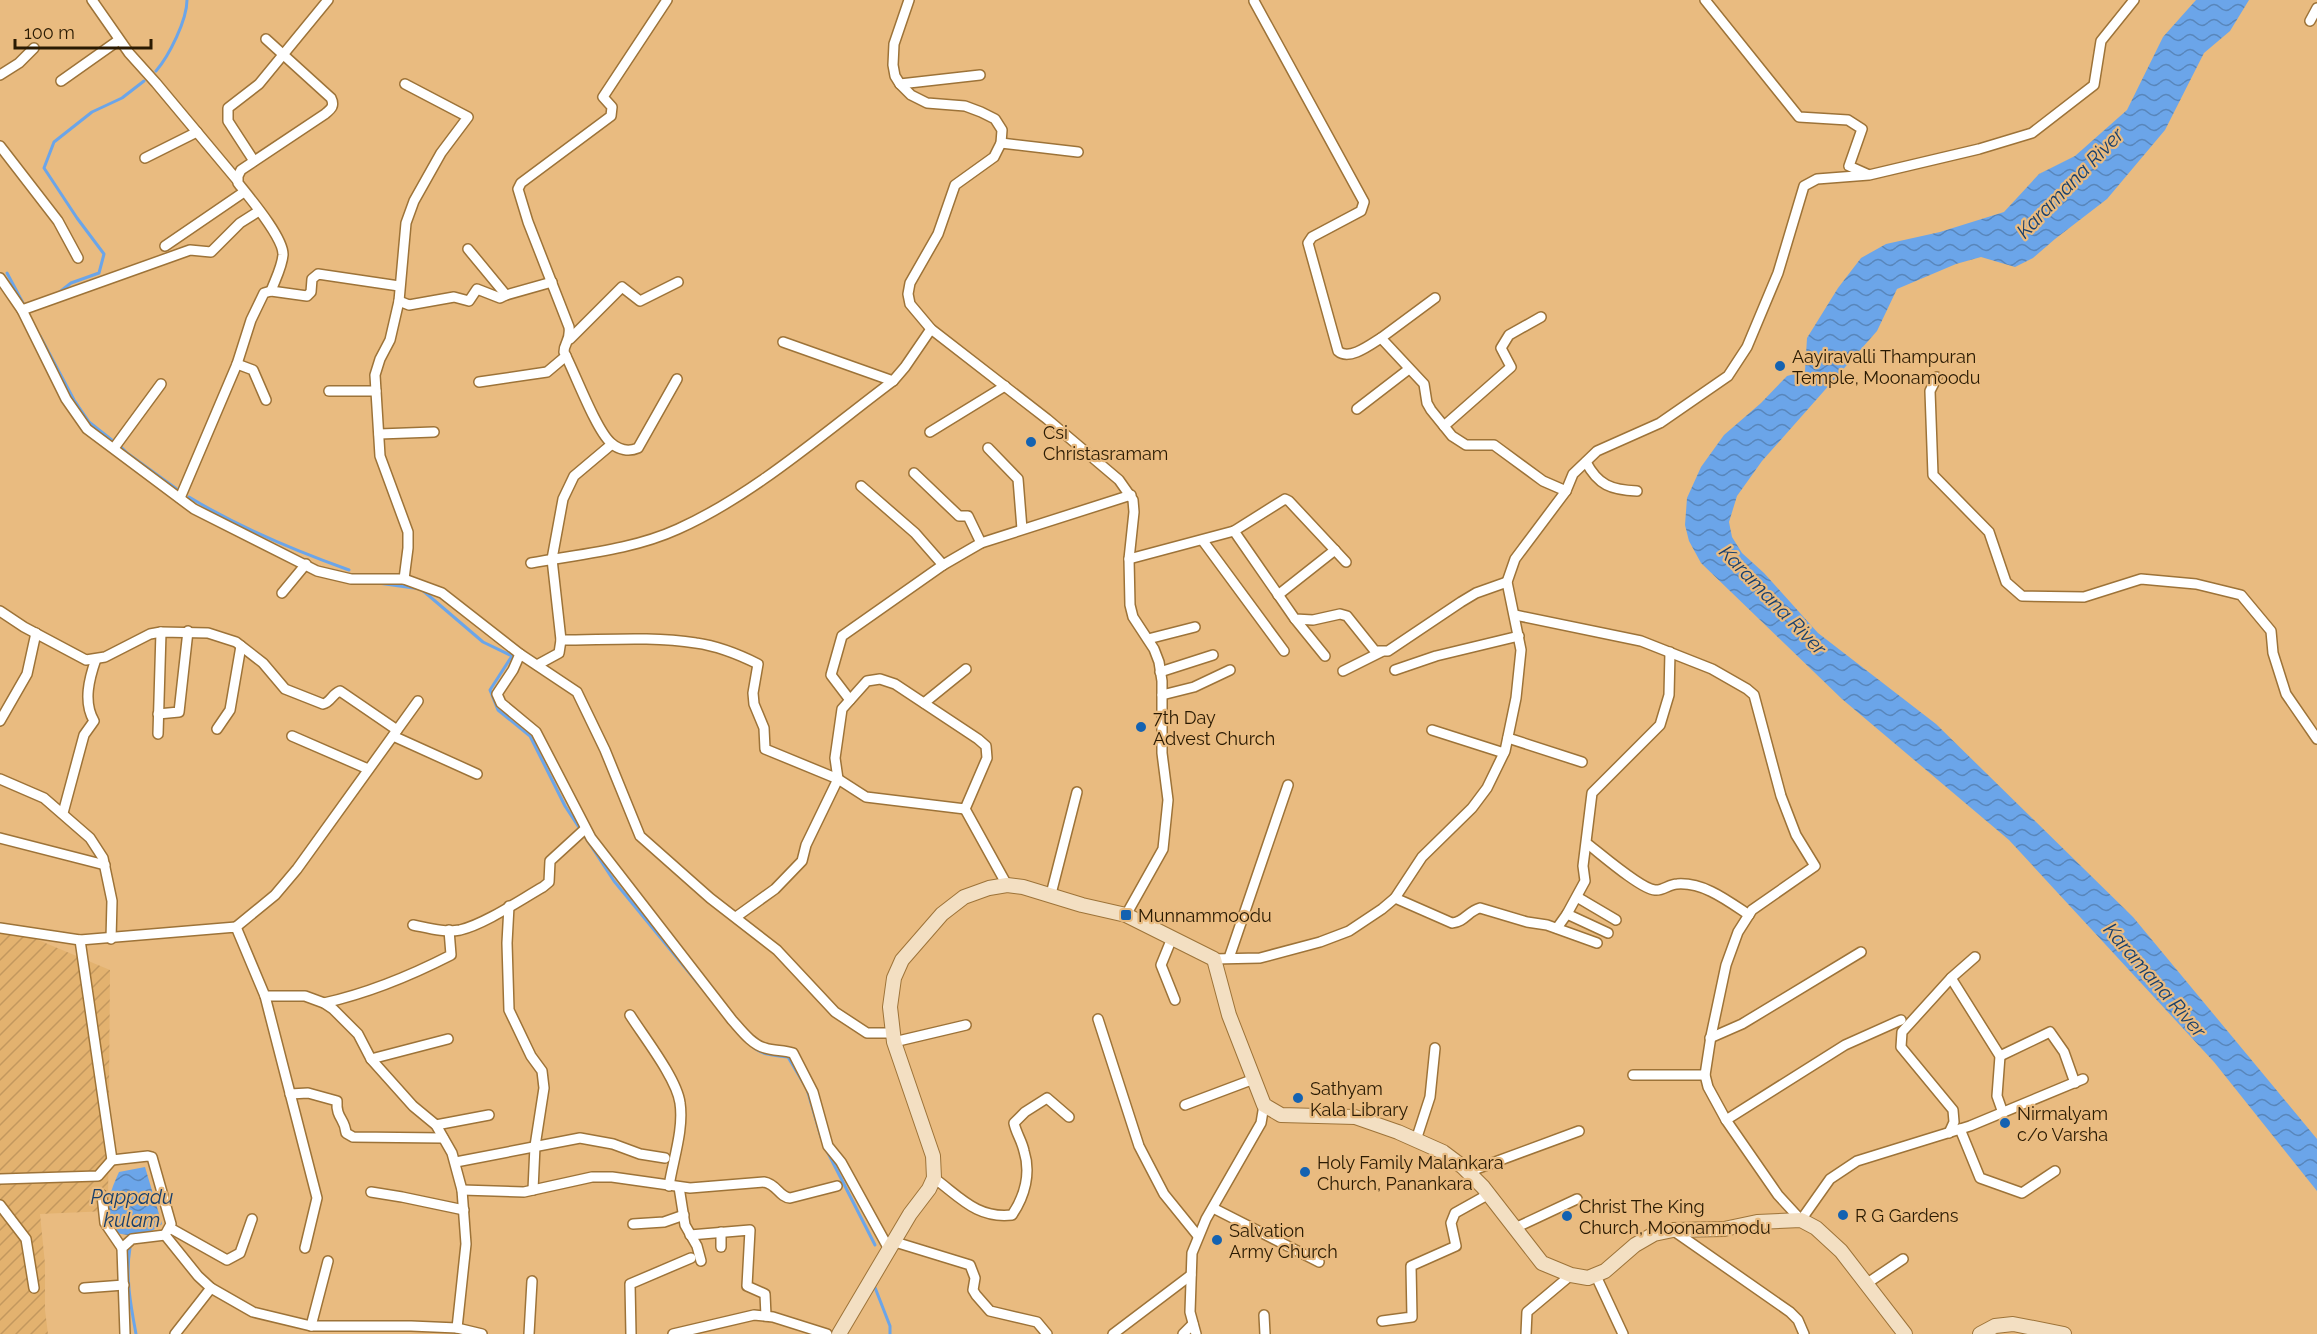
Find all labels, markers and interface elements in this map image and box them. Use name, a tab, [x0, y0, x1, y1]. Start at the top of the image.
scale bar	[15, 12, 152, 50]
text: 100 m	[24, 22, 75, 43]
water label: Karamana River	[2011, 122, 2129, 243]
place label: Aayiravalli Thampuran Temple, Moonamoodu	[1792, 346, 1981, 388]
marker: Aayiravalli Thampuran Temple, Moonamoodu	[1773, 359, 1787, 373]
place label: Csi Christasramam	[1043, 422, 1168, 464]
marker: Csi Christasramam	[1024, 435, 1038, 449]
water label: Karamana River	[1714, 540, 1832, 661]
place label: 7th Day Advest Church	[1153, 707, 1275, 749]
marker: 7th Day Advest Church	[1134, 720, 1148, 734]
place label: Munnammoodu	[1138, 905, 1272, 926]
marker: Munnammoodu	[1119, 908, 1133, 922]
water label: Karamana River	[2099, 918, 2212, 1043]
place label: Sathyam Kala Library	[1310, 1078, 1409, 1120]
marker: Sathyam Kala Library	[1291, 1091, 1305, 1105]
place label: Nirmalyam c/o Varsha	[2017, 1103, 2108, 1145]
marker: Nirmalyam c/o Varsha	[1998, 1116, 2012, 1130]
place label: Holy Family Malankara Church, Panankara	[1317, 1152, 1504, 1194]
marker: Holy Family Malankara Church, Panankara	[1298, 1165, 1312, 1179]
water label: Pappadu kulam	[91, 1185, 173, 1232]
place label: Christ The King Church, Moonammodu	[1579, 1196, 1771, 1238]
place label: R G Gardens	[1855, 1205, 1959, 1226]
marker: R G Gardens	[1836, 1208, 1850, 1222]
marker: Christ The King Church, Moonammodu	[1560, 1209, 1574, 1223]
place label: Salvation Army Church	[1229, 1220, 1338, 1262]
marker: Salvation Army Church	[1210, 1233, 1224, 1247]

